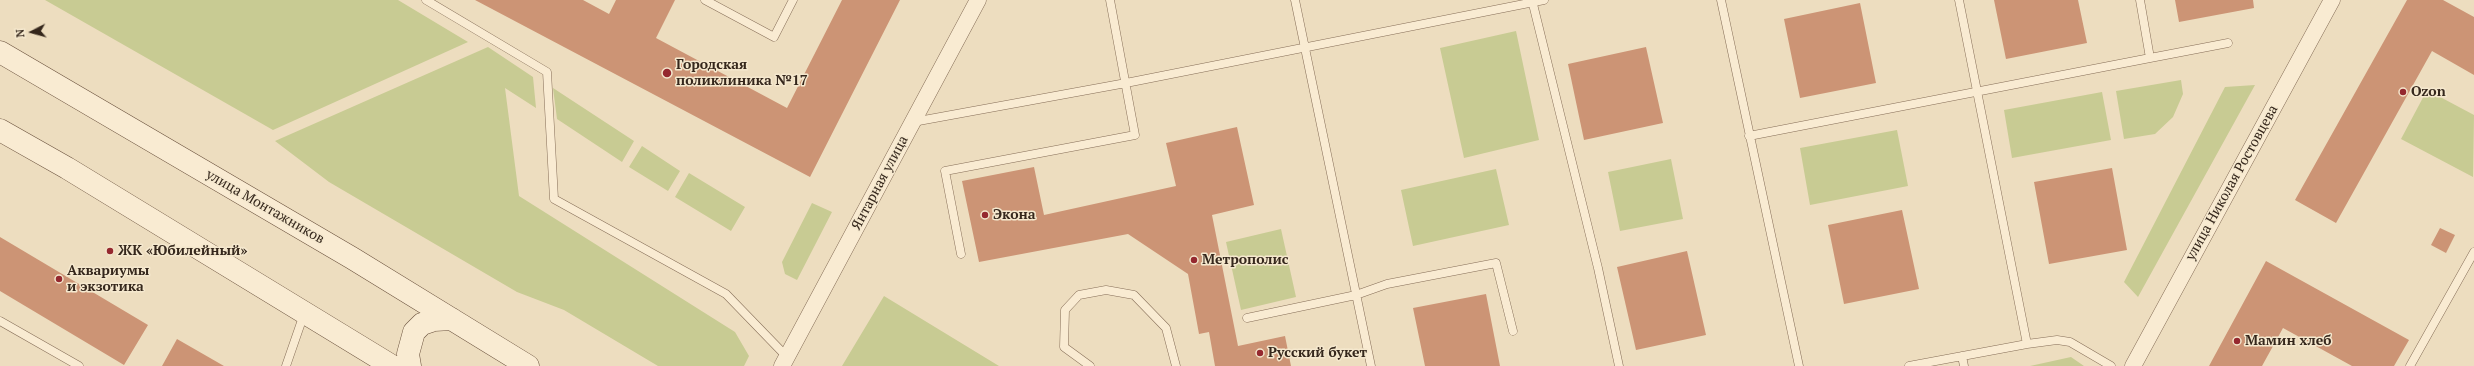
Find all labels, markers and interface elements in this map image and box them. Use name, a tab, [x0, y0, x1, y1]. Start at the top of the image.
north arrow	[12, 12, 52, 52]
text: N	[13, 28, 27, 38]
place label: Городская поликлиника №17	[676, 57, 808, 90]
marker: Городская поликлиника №17	[661, 67, 673, 79]
place label: Ozon	[2411, 84, 2446, 100]
marker: Ozon	[2398, 87, 2408, 97]
street label: улица Николая Ростовцева	[2182, 102, 2282, 264]
street label: Янтарная улица	[848, 133, 912, 233]
street label: улица Монтажников	[203, 166, 327, 248]
place label: Экона	[993, 207, 1036, 223]
marker: Экона	[980, 210, 990, 220]
place label: ЖК «Юбилейный»	[118, 243, 248, 259]
marker: ЖК «Юбилейный»	[105, 246, 115, 256]
place label: Метрополис	[1202, 252, 1289, 268]
marker: Метрополис	[1189, 255, 1199, 265]
place label: Аквариумы и экзотика	[67, 263, 149, 296]
marker: Аквариумы и экзотика	[54, 274, 64, 284]
place label: Мамин хлеб	[2245, 333, 2331, 349]
marker: Мамин хлеб	[2232, 336, 2242, 346]
place label: Русский букет	[1268, 345, 1367, 361]
marker: Русский букет	[1255, 348, 1265, 358]

